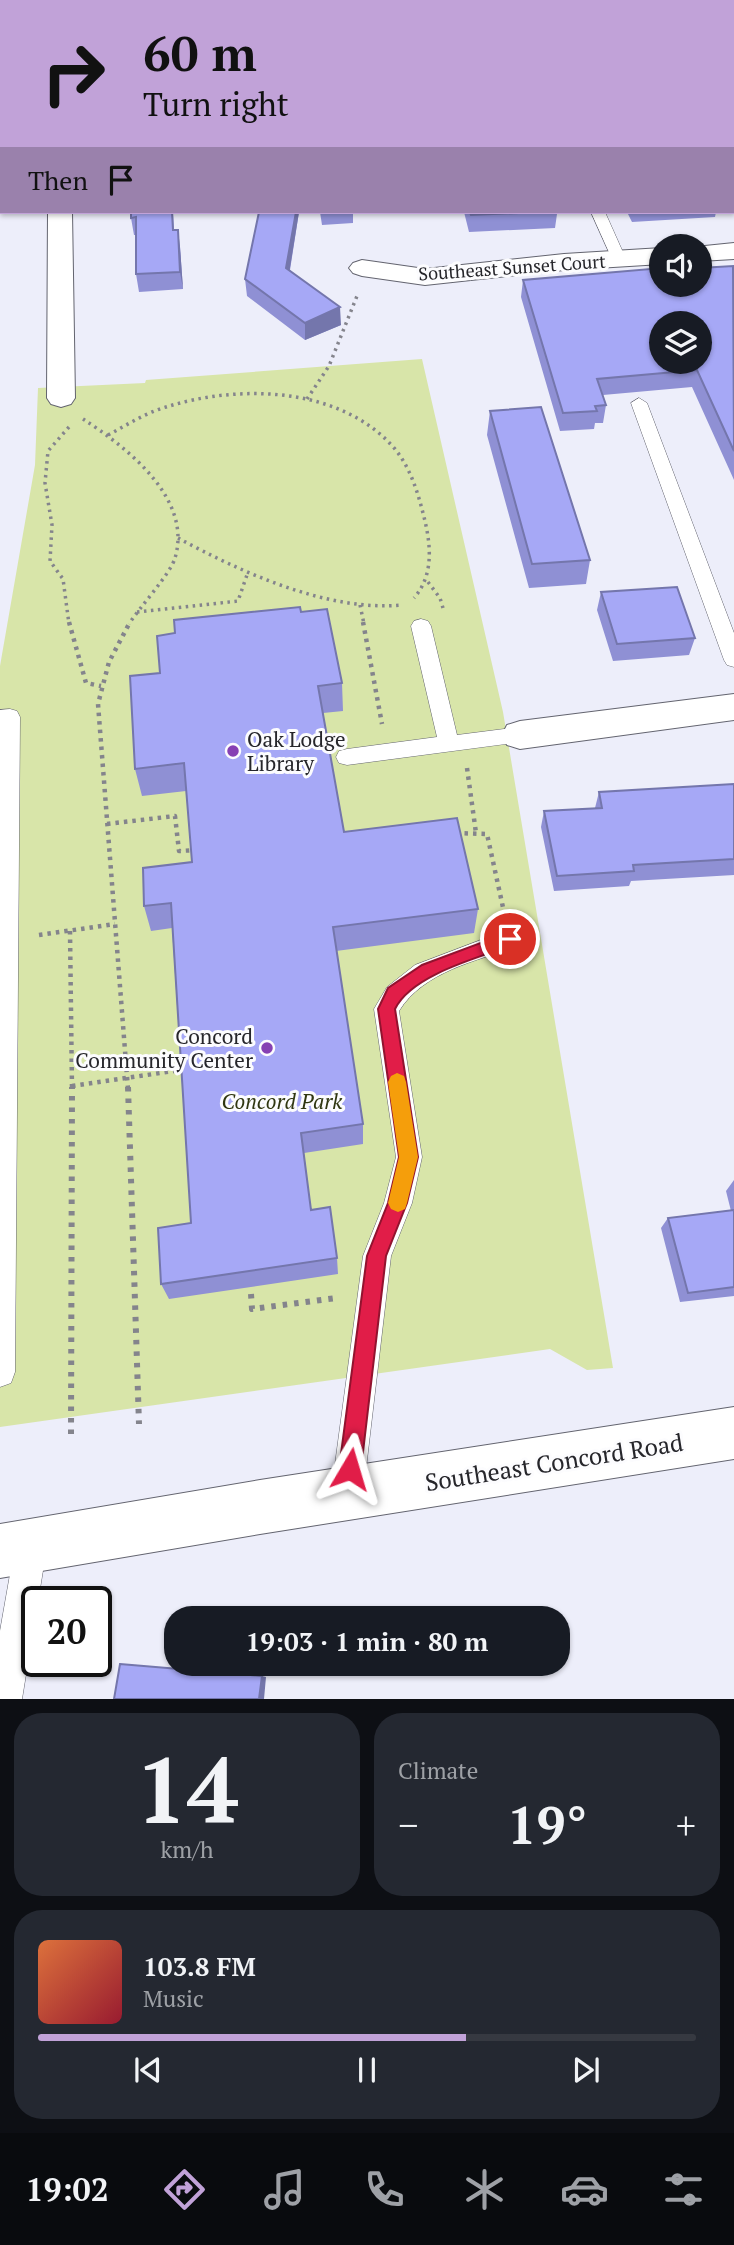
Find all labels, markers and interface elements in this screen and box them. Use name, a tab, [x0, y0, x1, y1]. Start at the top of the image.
text: 60 m	[143, 20, 257, 85]
icon: right	[28, 28, 119, 119]
text: Turn right	[143, 83, 289, 125]
icon: arrive	[102, 161, 140, 199]
text: Then	[28, 163, 88, 197]
map controls	[649, 234, 712, 374]
button: sound	[649, 234, 712, 297]
street label: Southeast Sunset Court	[418, 248, 607, 286]
button: layers	[649, 311, 712, 374]
place label: Oak Lodge Library	[247, 725, 346, 777]
marker: Oak Lodge Library	[225, 743, 241, 759]
pin	[480, 909, 540, 969]
icon: arrive	[491, 920, 529, 958]
place label: Concord Community Center	[75, 1022, 253, 1074]
marker: Concord Community Center	[259, 1040, 275, 1056]
park label: Concord Park	[222, 1087, 343, 1115]
street label: Southeast Concord Road	[423, 1426, 685, 1498]
position arrow	[313, 1432, 387, 1506]
speed limit sign: 20	[21, 1586, 112, 1677]
text: 19:03 · 1 min · 80 m	[246, 1624, 488, 1658]
text: 14	[136, 1728, 238, 1849]
text: Climate	[398, 1755, 478, 1786]
text: 19°	[507, 1790, 587, 1859]
text: −	[398, 1800, 418, 1850]
text: +	[676, 1800, 696, 1850]
text: km/h	[160, 1834, 214, 1865]
text: 103.8 FM	[143, 1949, 256, 1983]
text: Music	[143, 1983, 204, 2014]
icon: previous	[129, 2051, 167, 2089]
icon: pause	[348, 2051, 386, 2089]
icon: next	[567, 2051, 605, 2089]
icon: directions	[160, 2165, 209, 2214]
icon: music	[260, 2165, 309, 2214]
icon: phone	[360, 2165, 409, 2214]
icon: climate	[460, 2165, 509, 2214]
icon: car	[560, 2165, 609, 2214]
icon: filters	[659, 2165, 708, 2214]
text: 19:02	[25, 2168, 109, 2210]

